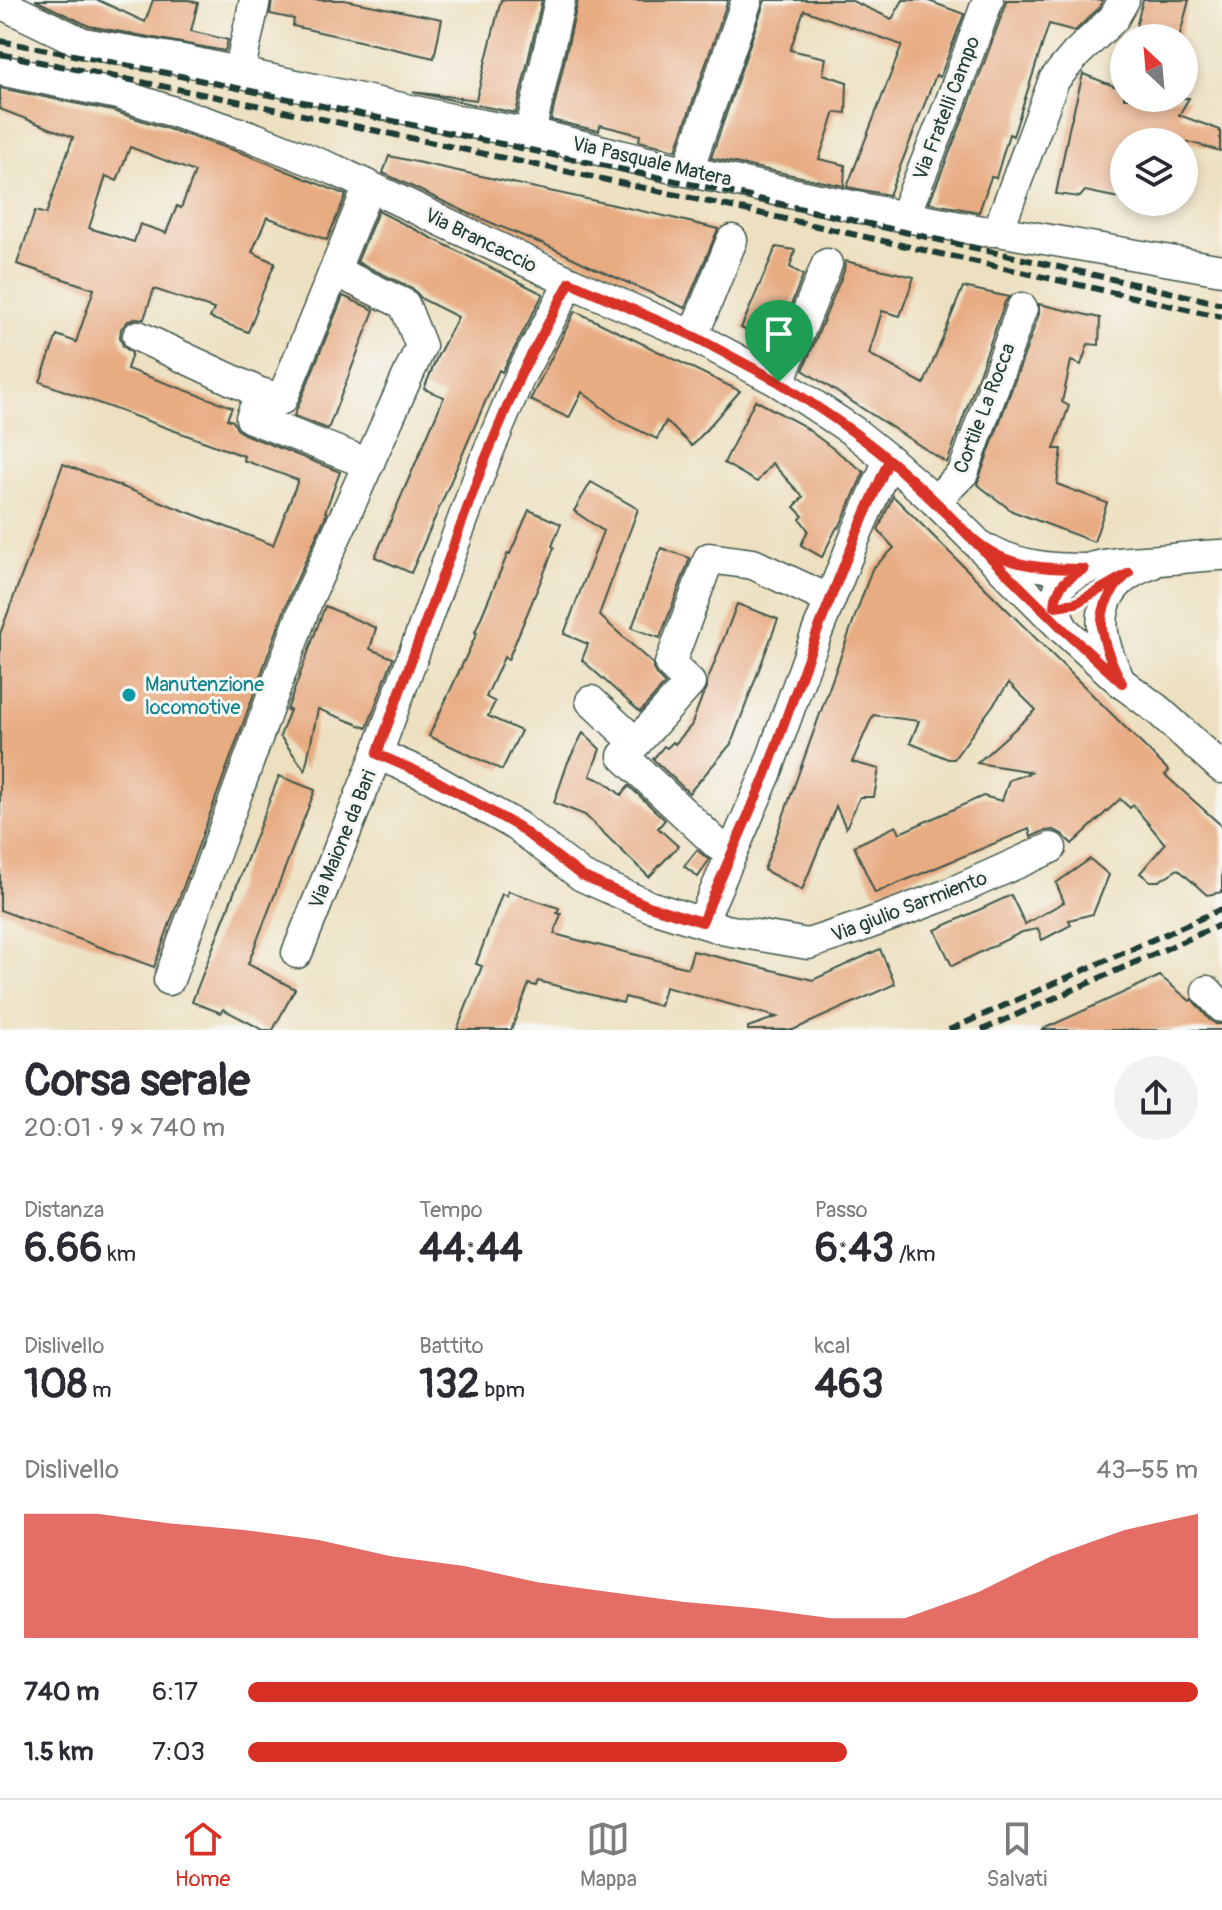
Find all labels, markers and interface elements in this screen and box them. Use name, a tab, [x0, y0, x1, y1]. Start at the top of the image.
north arrow	[1110, 24, 1198, 112]
map controls	[1110, 24, 1198, 216]
street label: Via Fratelli Campo	[908, 33, 985, 184]
button: layers	[1110, 128, 1198, 216]
street label: Via Pasquale Matera	[570, 131, 734, 192]
street label: Via Brancaccio	[421, 203, 541, 278]
pin	[745, 300, 813, 382]
icon: arrive	[757, 312, 801, 356]
street label: Cortile La Rocca	[948, 339, 1021, 477]
place label: Manutenzione locomotive	[145, 672, 264, 720]
marker: Manutenzione locomotive	[120, 686, 138, 704]
street label: Via Maione da Bari	[303, 766, 382, 912]
street label: Via giulio Sarmiento	[828, 865, 991, 948]
text: Corsa serale	[24, 1054, 250, 1109]
button: share	[1114, 1056, 1198, 1140]
text: 20:01 · 9 × 740 m	[24, 1112, 225, 1144]
text: Distanza	[24, 1196, 104, 1224]
text: Tempo	[419, 1196, 483, 1224]
text: Passo	[815, 1196, 868, 1224]
text: 6.66	[24, 1224, 103, 1273]
text: 44:44	[419, 1224, 523, 1273]
text: 6:43	[815, 1224, 894, 1273]
text: km	[103, 1240, 136, 1268]
text: /km	[894, 1240, 936, 1268]
text: Dislivello	[24, 1332, 104, 1360]
text: Battito	[419, 1332, 484, 1360]
text: kcal	[815, 1332, 850, 1360]
text: 108	[24, 1360, 87, 1409]
text: 132	[419, 1360, 480, 1409]
text: 463	[815, 1360, 883, 1409]
text: m	[87, 1376, 111, 1404]
text: bpm	[480, 1376, 525, 1404]
text: Dislivello	[24, 1454, 119, 1486]
text: 43–55 m	[1096, 1454, 1198, 1486]
text: 740 m	[24, 1676, 99, 1708]
text: 6:17	[152, 1676, 198, 1708]
text: 1.5 km	[24, 1736, 94, 1768]
text: 7:03	[152, 1736, 205, 1768]
tab: Home	[175, 1817, 230, 1893]
tab: Mappa	[580, 1817, 637, 1893]
tab: Salvati	[987, 1817, 1047, 1893]

